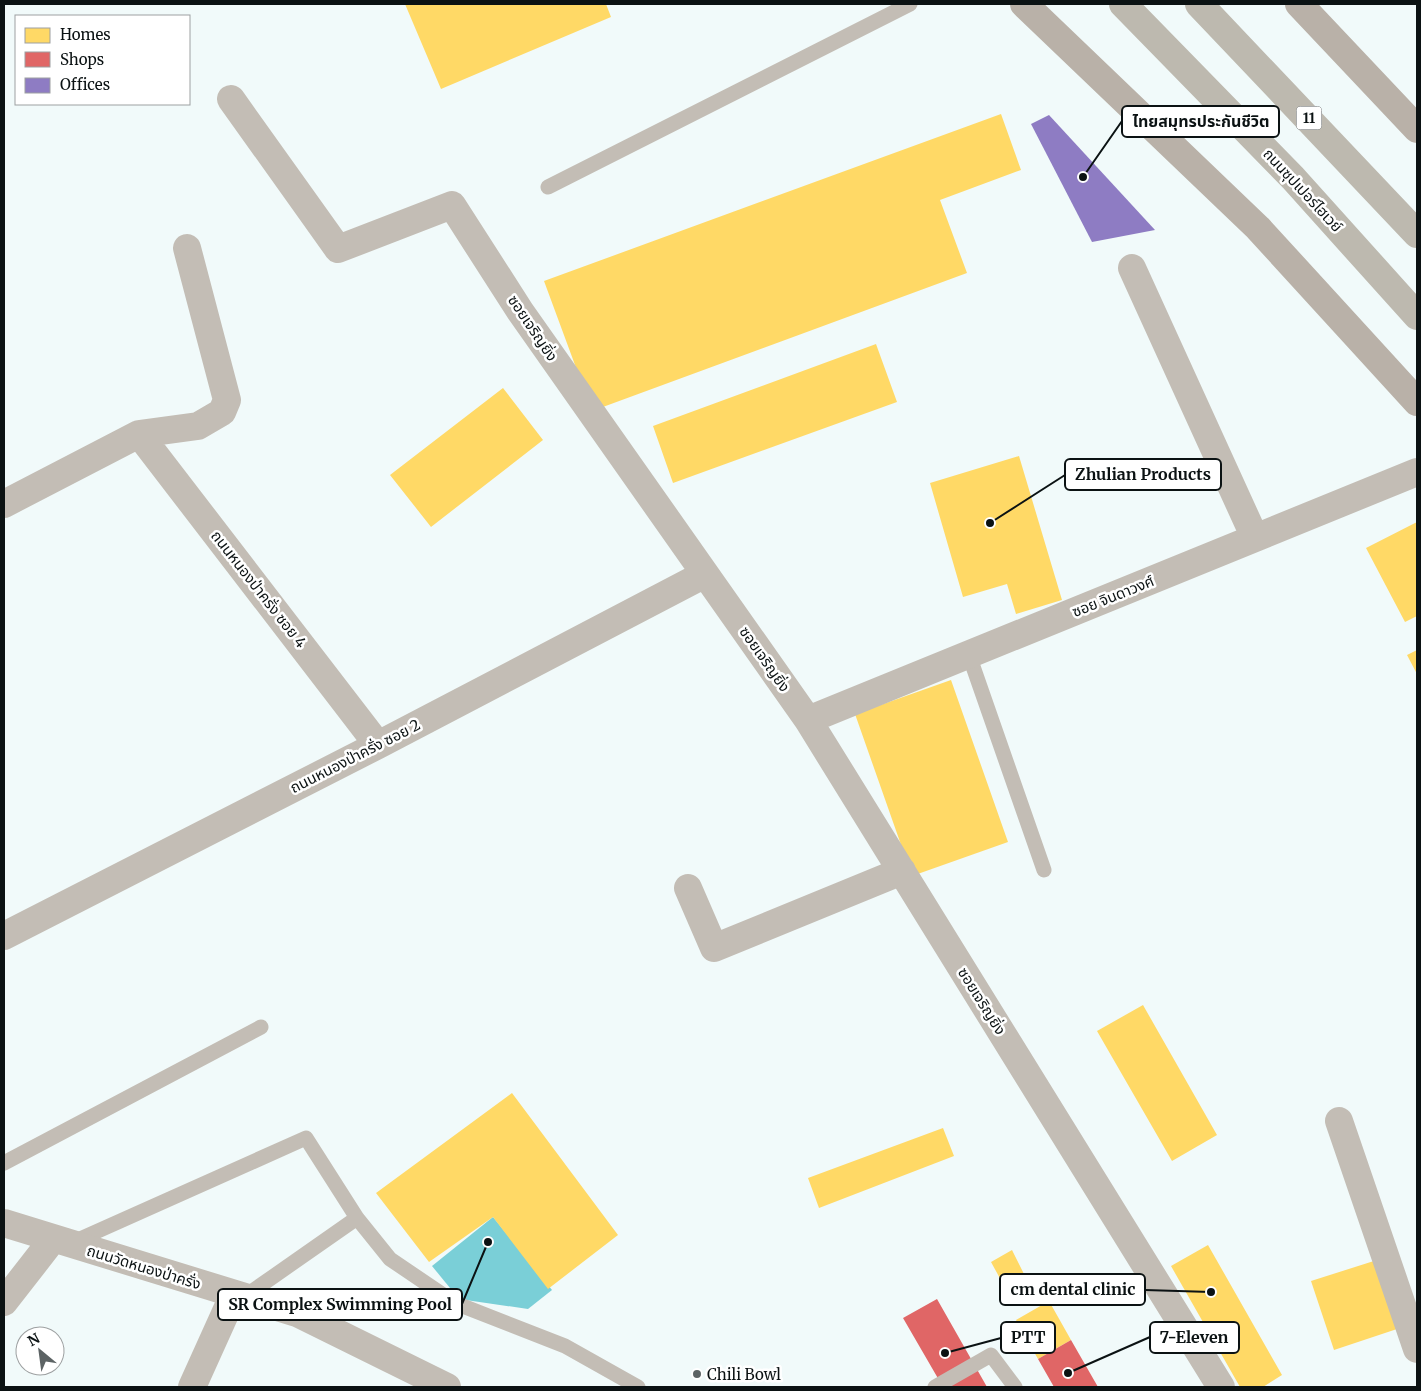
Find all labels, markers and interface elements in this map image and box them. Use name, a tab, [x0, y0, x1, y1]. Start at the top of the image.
legend	[15, 15, 190, 105]
text: Homes	[60, 25, 111, 44]
text: Shops	[60, 50, 104, 69]
text: Offices	[60, 75, 110, 94]
callout: ไทยสมุทรประกันชีวิต	[1122, 106, 1279, 137]
road number: 11	[1296, 106, 1322, 130]
text: ไทยสมุทรประกันชีวิต	[1132, 111, 1270, 131]
street label: ถนนซุปเปอร์ไฮเวย์	[1259, 144, 1347, 236]
street label: ซอยเจริญยิ่ง	[504, 291, 562, 365]
callout: Zhulian Products	[1065, 459, 1221, 490]
text: Zhulian Products	[1075, 464, 1211, 484]
street label: ถนนหนองป่าครั่ง ซอย 4	[207, 526, 311, 652]
street label: ซอย จินดาวงศ์	[1069, 571, 1157, 621]
street label: ซอยเจริญยิ่ง	[735, 622, 795, 695]
street label: ถนนหนองป่าครั่ง ซอย 2	[287, 715, 423, 797]
street label: ซอยเจริญยิ่ง	[954, 964, 1010, 1038]
street label: ถนนวัดหนองป่าครั่ง	[85, 1240, 203, 1293]
callout: cm dental clinic	[1000, 1274, 1145, 1305]
text: cm dental clinic	[1011, 1279, 1135, 1299]
callout: SR Complex Swimming Pool	[218, 1289, 462, 1320]
text: SR Complex Swimming Pool	[228, 1294, 452, 1314]
callout: PTT	[1001, 1322, 1055, 1353]
callout: 7-Eleven	[1150, 1322, 1239, 1353]
north arrow	[15, 1326, 65, 1376]
text: PTT	[1011, 1327, 1046, 1347]
text: 7-Eleven	[1160, 1327, 1229, 1347]
text: N	[24, 1329, 43, 1350]
place label: Chili Bowl	[707, 1365, 781, 1384]
marker: Chili Bowl	[691, 1368, 703, 1380]

